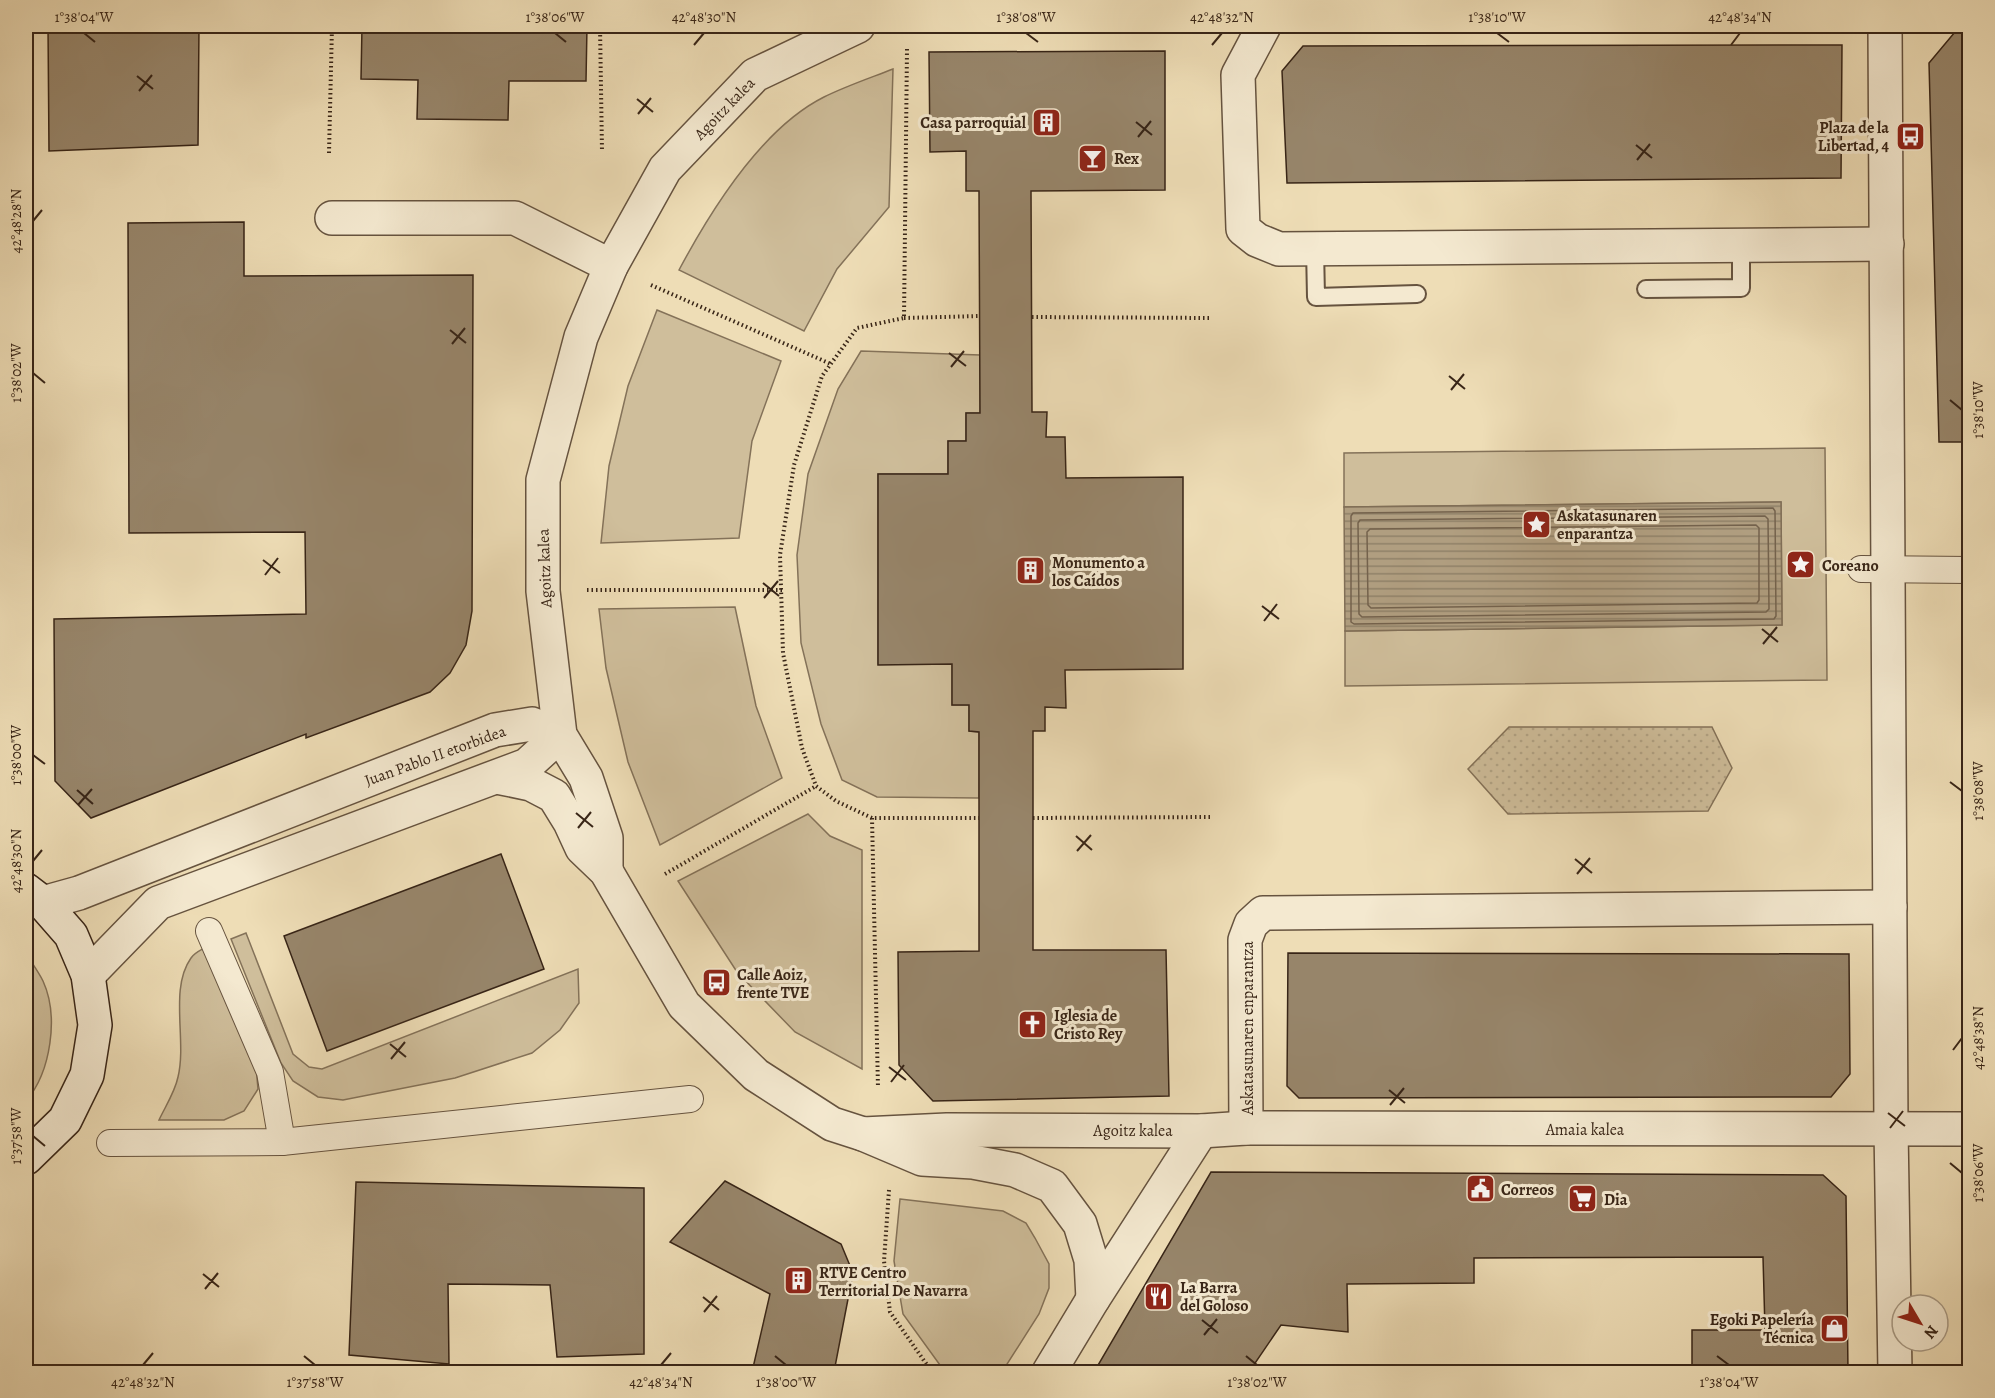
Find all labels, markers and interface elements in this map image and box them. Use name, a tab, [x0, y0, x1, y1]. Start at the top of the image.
text: 1°38'04"W	[54, 7, 114, 27]
text: 1°38'06"W	[525, 7, 585, 27]
text: 42°48'30"N	[672, 7, 737, 27]
text: 1°38'08"W	[996, 7, 1056, 27]
text: 42°48'32"N	[1190, 7, 1254, 27]
text: 1°38'10"W	[1468, 7, 1526, 27]
text: 42°48'34"N	[1708, 7, 1772, 27]
street label: Agoitz kalea	[689, 72, 761, 146]
building icon: Casa parroquial	[1031, 106, 1063, 138]
place label: Casa parroquial	[920, 112, 1027, 134]
place label: Plaza de la Libertad, 4	[1818, 117, 1889, 157]
bus stop icon: Plaza de la Libertad, 4	[1894, 120, 1926, 152]
bar icon: Rex	[1077, 142, 1109, 174]
place label: Rex	[1114, 148, 1139, 170]
text: 42°48'28"N	[6, 188, 26, 253]
text: 1°38'02"W	[6, 343, 26, 403]
text: 1°38'10"W	[1968, 381, 1988, 439]
place label: Askatasunaren enparantza	[1556, 505, 1657, 545]
place icon: Askatasunaren enparantza	[1520, 508, 1552, 540]
street label: Agoitz kalea	[533, 527, 557, 609]
place icon: Coreano	[1785, 549, 1817, 581]
place label: Monumento a los Caídos	[1052, 552, 1145, 592]
building icon: Monumento a los Caídos	[1015, 555, 1047, 587]
place label: Coreano	[1822, 555, 1879, 577]
street label: Juan Pablo II etorbidea	[362, 720, 510, 792]
text: 1°38'00"W	[6, 725, 26, 785]
text: 1°38'08"W	[1968, 761, 1988, 821]
text: 42°48'30"N	[6, 828, 26, 893]
street label: Askatasunaren enparantza	[1237, 940, 1259, 1116]
place label: Calle Aoiz, frente TVE	[737, 964, 809, 1004]
bus stop icon: Calle Aoiz, frente TVE	[700, 967, 732, 999]
place label: Iglesia de Cristo Rey	[1054, 1005, 1123, 1045]
text: 42°48'38"N	[1968, 1006, 1988, 1070]
church icon: Iglesia de Cristo Rey	[1017, 1008, 1049, 1040]
text: 1°37'58"W	[6, 1107, 26, 1165]
street label: Amaia kalea	[1545, 1119, 1625, 1141]
street label: Agoitz kalea	[1092, 1120, 1173, 1142]
text: 1°38'06"W	[1968, 1143, 1988, 1203]
public building icon: Correos	[1464, 1173, 1496, 1205]
place label: Correos	[1501, 1179, 1554, 1201]
supermarket icon: Dia	[1567, 1183, 1599, 1215]
place label: Dia	[1604, 1189, 1628, 1211]
place label: RTVE Centro Territorial De Navarra	[819, 1262, 968, 1302]
building icon: RTVE Centro Territorial De Navarra	[782, 1265, 814, 1297]
place label: La Barra del Goloso	[1180, 1277, 1249, 1317]
restaurant icon: La Barra del Goloso	[1143, 1280, 1175, 1312]
north arrow	[1890, 1293, 1950, 1353]
place label: Egoki Papelería Técnica	[1710, 1309, 1814, 1349]
shop icon: Egoki Papelería Técnica	[1819, 1312, 1851, 1344]
text: N	[1918, 1320, 1943, 1344]
text: 42°48'32"N	[111, 1372, 175, 1392]
text: 1°37'58"W	[286, 1372, 344, 1392]
text: 42°48'34"N	[629, 1372, 693, 1392]
text: 1°38'00"W	[756, 1372, 816, 1392]
text: 1°38'02"W	[1227, 1372, 1287, 1392]
text: 1°38'04"W	[1699, 1372, 1759, 1392]

